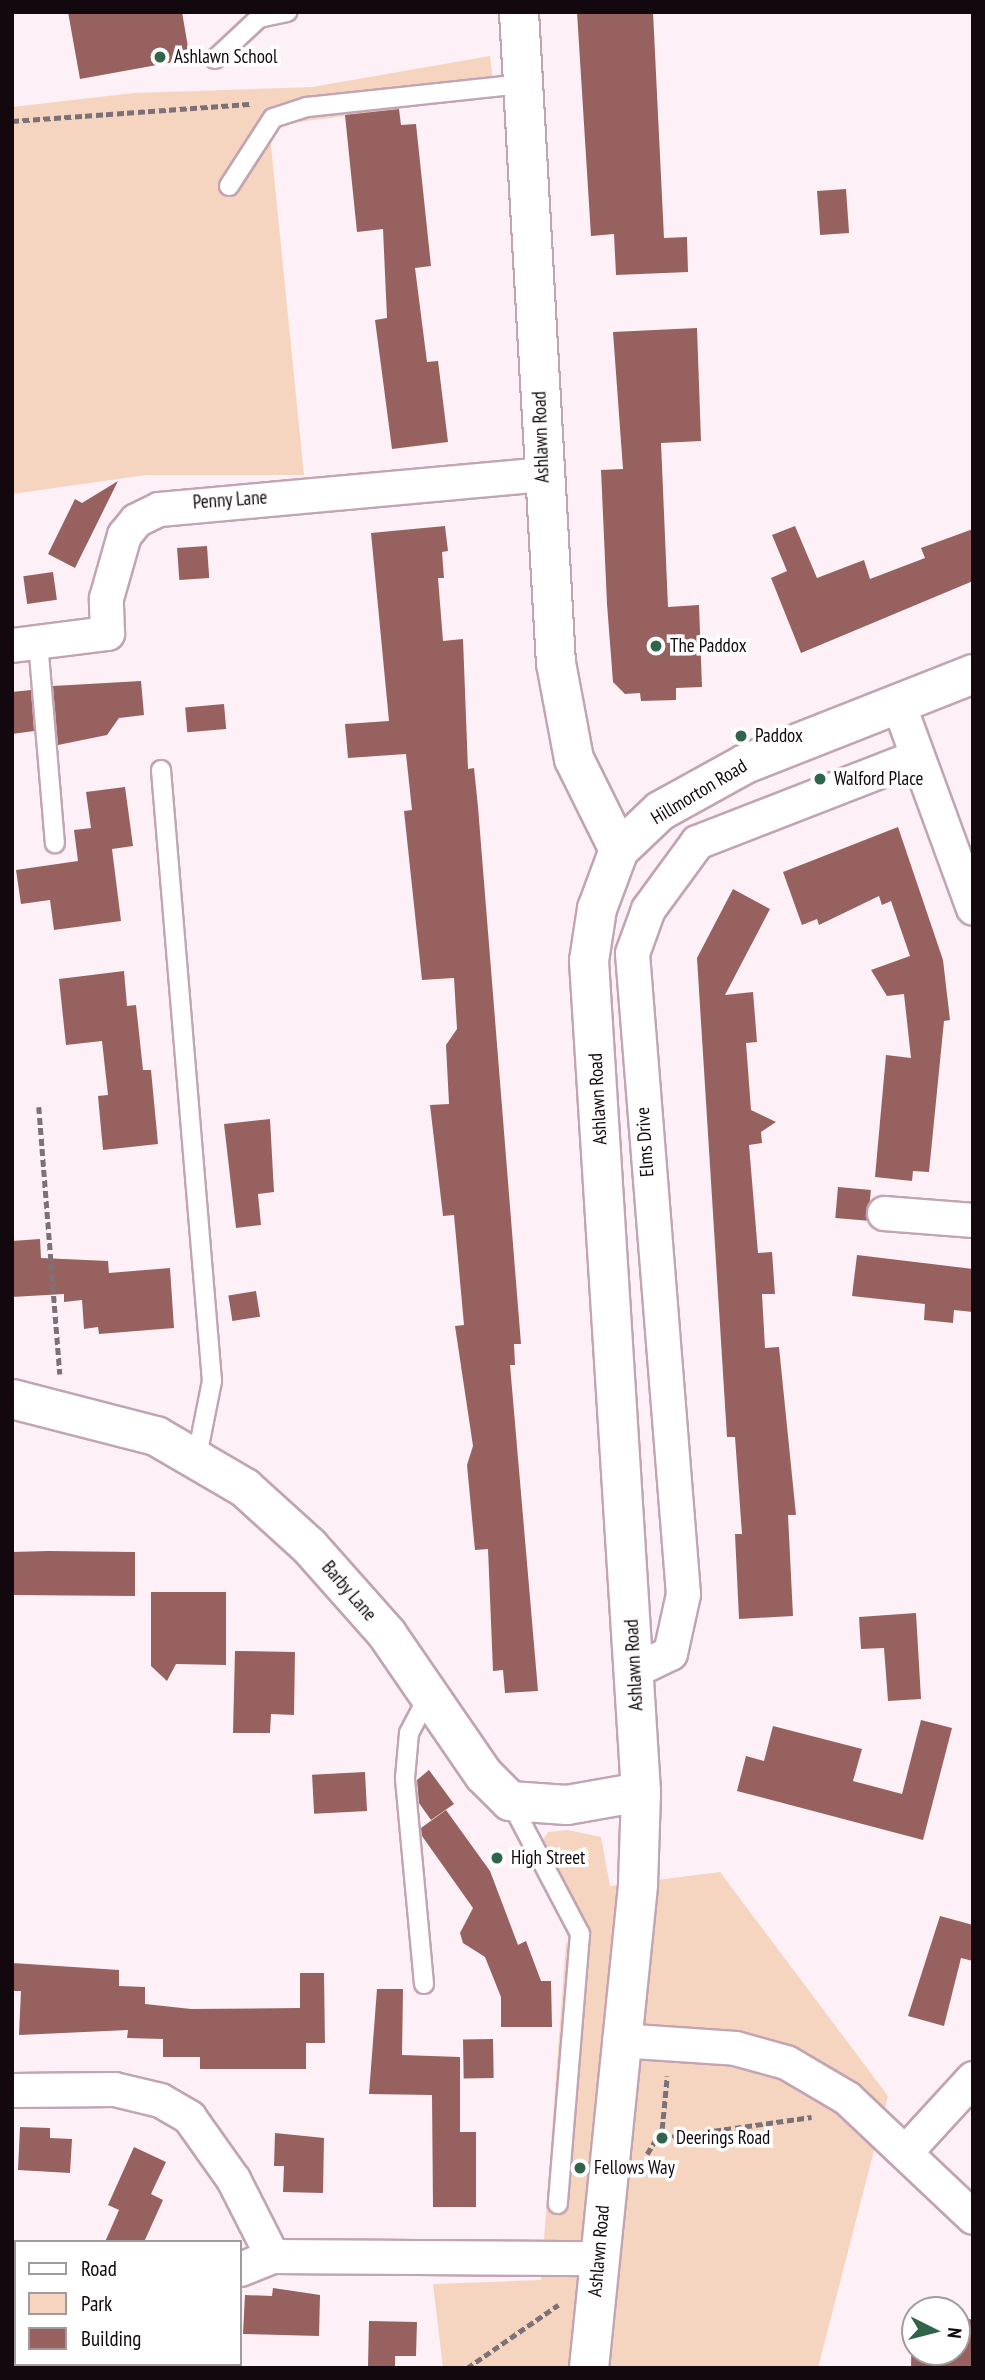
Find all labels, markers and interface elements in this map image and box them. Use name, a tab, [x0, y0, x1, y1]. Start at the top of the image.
place label: Ashlawn School	[174, 46, 277, 68]
marker: Ashlawn School	[152, 49, 168, 65]
street label: Ashlawn Road	[528, 391, 554, 483]
street label: Penny Lane	[192, 486, 268, 514]
place label: The Paddox	[670, 635, 747, 657]
marker: The Paddox	[648, 638, 664, 654]
place label: Paddox	[755, 725, 803, 747]
marker: Paddox	[733, 728, 749, 744]
street label: Hillmorton Road	[647, 755, 751, 829]
place label: Walford Place	[834, 768, 923, 790]
marker: Walford Place	[812, 771, 828, 787]
street label: Ashlawn Road	[584, 1053, 612, 1145]
street label: Elms Drive	[631, 1106, 659, 1178]
street label: Barby Lane	[317, 1556, 381, 1626]
street label: Ashlawn Road	[620, 1619, 648, 1711]
place label: High Street	[511, 1847, 585, 1869]
marker: High Street	[489, 1850, 505, 1866]
place label: Deerings Road	[676, 2127, 770, 2149]
marker: Deerings Road	[654, 2130, 670, 2146]
place label: Fellows Way	[594, 2157, 675, 2179]
marker: Fellows Way	[572, 2160, 588, 2176]
street label: Ashlawn Road	[584, 2204, 614, 2298]
legend	[14, 2240, 242, 2366]
text: Road	[81, 2255, 117, 2282]
text: Park	[81, 2290, 112, 2317]
north arrow	[901, 2296, 971, 2366]
text: Building	[81, 2325, 141, 2352]
text: N	[942, 2327, 967, 2339]

